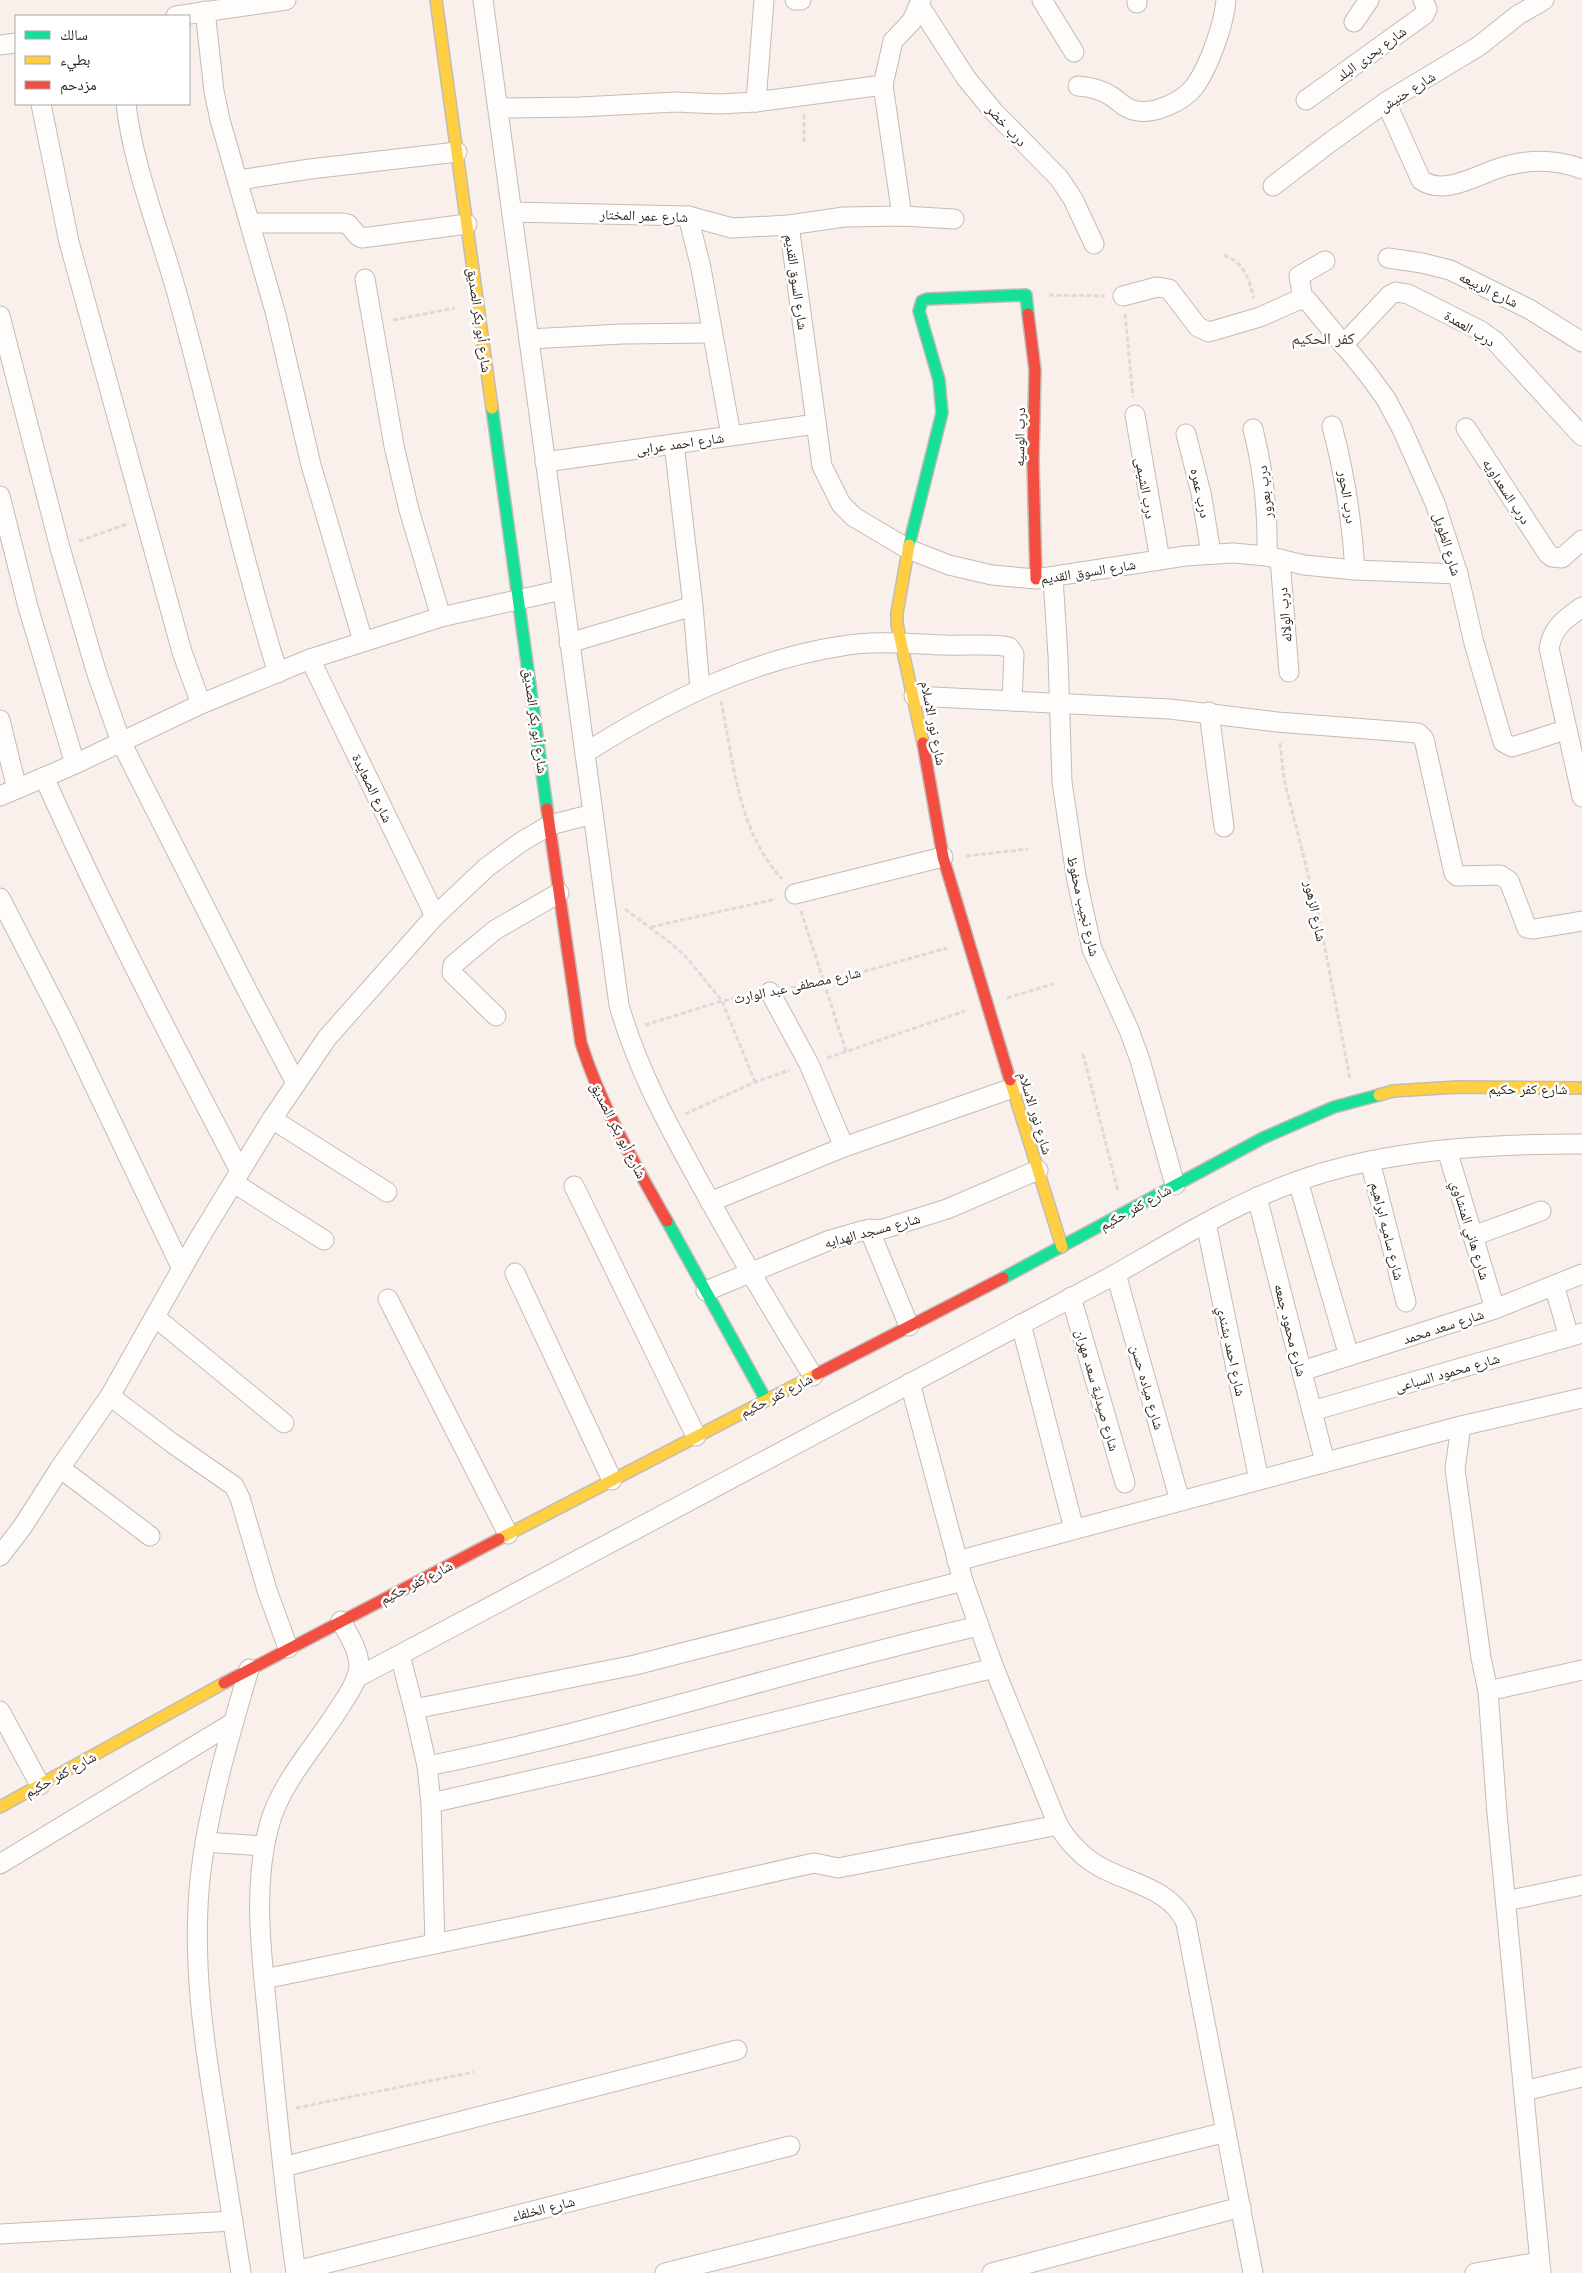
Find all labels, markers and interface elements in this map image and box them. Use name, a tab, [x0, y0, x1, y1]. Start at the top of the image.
legend	[15, 15, 190, 105]
street label: شارع بحرى البلد	[1333, 22, 1411, 86]
text: سالك	[60, 25, 88, 44]
text: بطيء	[60, 50, 90, 72]
street label: شارع حنيش	[1376, 67, 1439, 117]
text: مزدحم	[60, 75, 97, 95]
street label: درب خضر	[982, 100, 1031, 150]
street label: شارع عمر المختار	[598, 205, 688, 227]
street label: شارع السوق القديم	[780, 233, 812, 331]
street label: شارع أبو بكر الصديق	[462, 266, 496, 374]
street label: شارع الربيعه	[1456, 267, 1521, 312]
street label: درب العمدة	[1441, 306, 1499, 351]
district label: كفر الحكيم	[1291, 328, 1355, 349]
street label: درب الوسيه	[1010, 407, 1029, 467]
street label: شارع احمد عرابى	[635, 428, 725, 460]
street label: درب السعداويه	[1479, 455, 1535, 528]
street label: درب الشيمى	[1131, 456, 1160, 520]
street label: درب بعرور	[1253, 464, 1276, 520]
street label: درب عمره	[1186, 467, 1215, 520]
street label: درب الحور	[1334, 468, 1361, 525]
street label: شارع الطويل	[1428, 510, 1466, 578]
street label: شارع السوق القديم	[1039, 555, 1137, 589]
street label: درب الولاله	[1273, 586, 1296, 643]
street label: شارع أبو بكر الصديق	[518, 667, 552, 775]
street label: شارع نور الاسلام	[916, 679, 950, 767]
street label: شارع الصعايدة	[347, 751, 397, 826]
street label: شارع نجيب محفوظ	[1062, 854, 1104, 958]
street label: شارع الزهور	[1299, 878, 1331, 943]
street label: شارع مصطفى عبد الوارث	[732, 963, 863, 1009]
street label: شارع نور الاسلام	[1013, 1070, 1057, 1157]
street label: شارع أبو بكر الصديق	[586, 1079, 651, 1182]
street label: شارع كفر حكيم	[1488, 1080, 1568, 1099]
street label: شارع هاني المنشاوي	[1444, 1178, 1494, 1283]
street label: شارع كفر حكيم	[1096, 1180, 1175, 1235]
street label: شارع ساميه ابراهيم	[1366, 1180, 1408, 1282]
street label: شارع مسجد الهدايه	[822, 1209, 922, 1253]
street label: شارع محمود جمعه	[1269, 1282, 1311, 1379]
street label: شارع احمد بشندي	[1211, 1304, 1250, 1398]
street label: شارع سعد محمد	[1400, 1305, 1486, 1349]
street label: شارع صيدلية سعد مهران	[1071, 1327, 1124, 1453]
street label: شارع مياده حسن	[1126, 1343, 1168, 1432]
street label: شارع محمود السباعى	[1393, 1349, 1502, 1397]
street label: شارع كفر حكيم	[737, 1369, 816, 1422]
street label: شارع كفر حكيم	[377, 1556, 456, 1609]
street label: شارع كفر حكيم	[21, 1747, 100, 1802]
street label: شارع الخلفاء	[510, 2192, 577, 2226]

